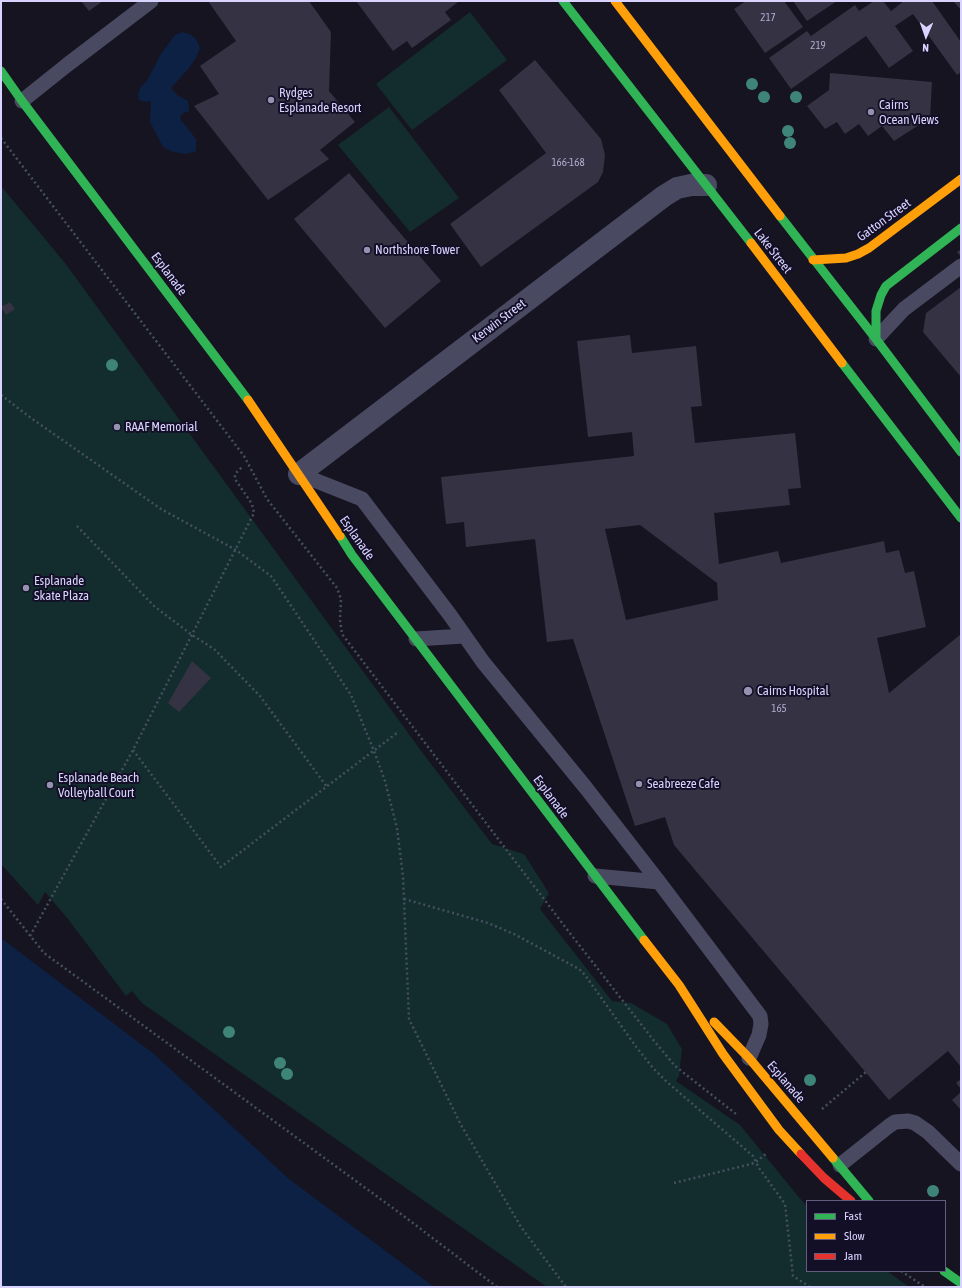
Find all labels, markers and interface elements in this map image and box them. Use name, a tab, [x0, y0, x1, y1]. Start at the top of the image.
house number: 217	[760, 11, 776, 25]
north arrow	[906, 16, 946, 56]
house number: 219	[810, 39, 826, 53]
text: N	[922, 42, 929, 54]
place label: Rydges Esplanade Resort	[279, 85, 362, 116]
marker: Rydges Esplanade Resort	[266, 95, 276, 105]
place label: Cairns Ocean Views	[879, 97, 939, 128]
marker: Cairns Ocean Views	[866, 107, 876, 117]
house number: 166-168	[551, 156, 585, 170]
street label: Gatton Street	[854, 195, 914, 245]
street label: Lake Street	[751, 225, 795, 277]
place label: Northshore Tower	[375, 242, 459, 258]
marker: Northshore Tower	[362, 245, 372, 255]
street label: Esplanade	[148, 249, 190, 299]
street label: Kerwin Street	[469, 296, 529, 346]
place label: RAAF Memorial	[125, 419, 198, 435]
marker: RAAF Memorial	[112, 422, 122, 432]
street label: Esplanade	[336, 513, 378, 563]
place label: Esplanade Skate Plaza	[34, 573, 89, 604]
marker: Esplanade Skate Plaza	[21, 583, 31, 593]
place label: Cairns Hospital	[757, 683, 829, 699]
marker: Cairns Hospital	[742, 685, 754, 697]
house number: 165	[771, 702, 787, 716]
place label: Esplanade Beach Volleyball Court	[58, 770, 139, 801]
street label: Esplanade	[530, 772, 572, 822]
place label: Seabreeze Cafe	[647, 776, 720, 792]
marker: Seabreeze Cafe	[634, 779, 644, 789]
marker: Esplanade Beach Volleyball Court	[45, 780, 55, 790]
street label: Esplanade	[764, 1058, 808, 1106]
legend	[806, 1200, 946, 1272]
text: Fast	[844, 1209, 862, 1223]
text: Slow	[844, 1229, 865, 1243]
text: Jam	[844, 1249, 862, 1263]

